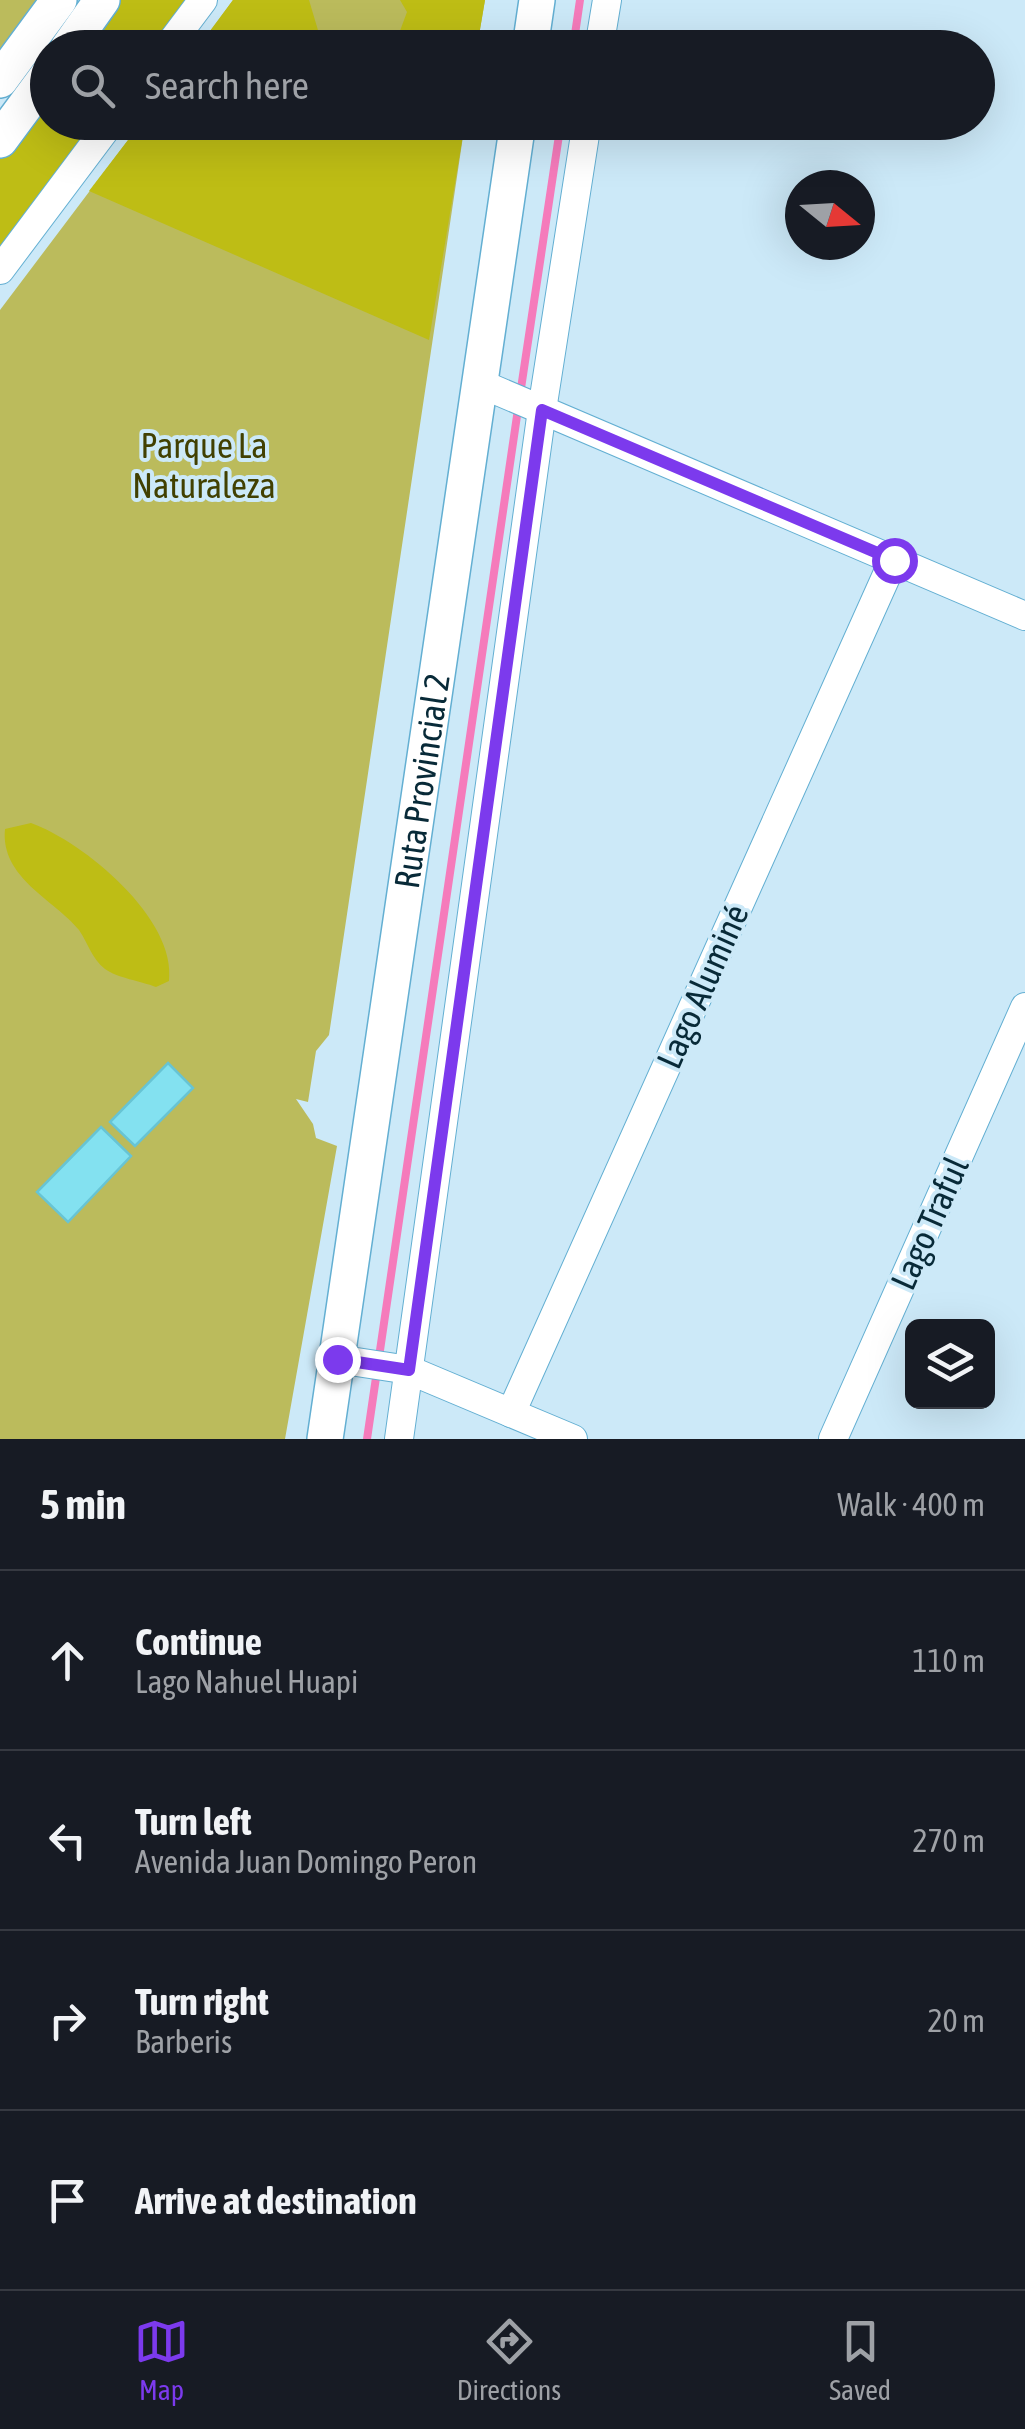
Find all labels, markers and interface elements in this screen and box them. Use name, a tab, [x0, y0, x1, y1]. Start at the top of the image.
search box	[30, 30, 995, 140]
icon: search	[65, 58, 120, 113]
text: Search here	[145, 64, 309, 107]
north arrow	[785, 170, 875, 260]
park label: Parque La Naturaleza	[132, 425, 276, 505]
route start	[872, 538, 918, 584]
street label: Ruta Provincial 2	[386, 671, 457, 891]
street label: Lago Aluminé	[648, 898, 756, 1074]
street label: Lago Traful	[882, 1151, 976, 1295]
map controls	[905, 1319, 995, 1409]
button: layers	[905, 1319, 995, 1409]
route end	[315, 1337, 361, 1383]
text: 5 min	[40, 1480, 126, 1528]
text: Walk · 400 m	[837, 1486, 985, 1523]
text: Continue	[135, 1620, 262, 1663]
icon: ahead	[40, 1633, 95, 1688]
text: 110 m	[912, 1642, 985, 1679]
text: Lago Nahuel Huapi	[135, 1663, 358, 1700]
text: Turn left	[135, 1800, 251, 1843]
icon: left	[40, 1813, 95, 1868]
text: 270 m	[912, 1822, 985, 1859]
text: Avenida Juan Domingo Peron	[135, 1843, 477, 1880]
text: Turn right	[135, 1980, 269, 2023]
icon: right	[40, 1993, 95, 2048]
text: 20 m	[927, 2002, 985, 2039]
text: Barberis	[135, 2023, 232, 2060]
icon: arrive	[40, 2173, 95, 2228]
text: Arrive at destination	[135, 2179, 417, 2222]
tab: Map	[134, 2314, 189, 2406]
tab: Directions	[457, 2314, 561, 2406]
tab: Saved	[829, 2314, 891, 2406]

